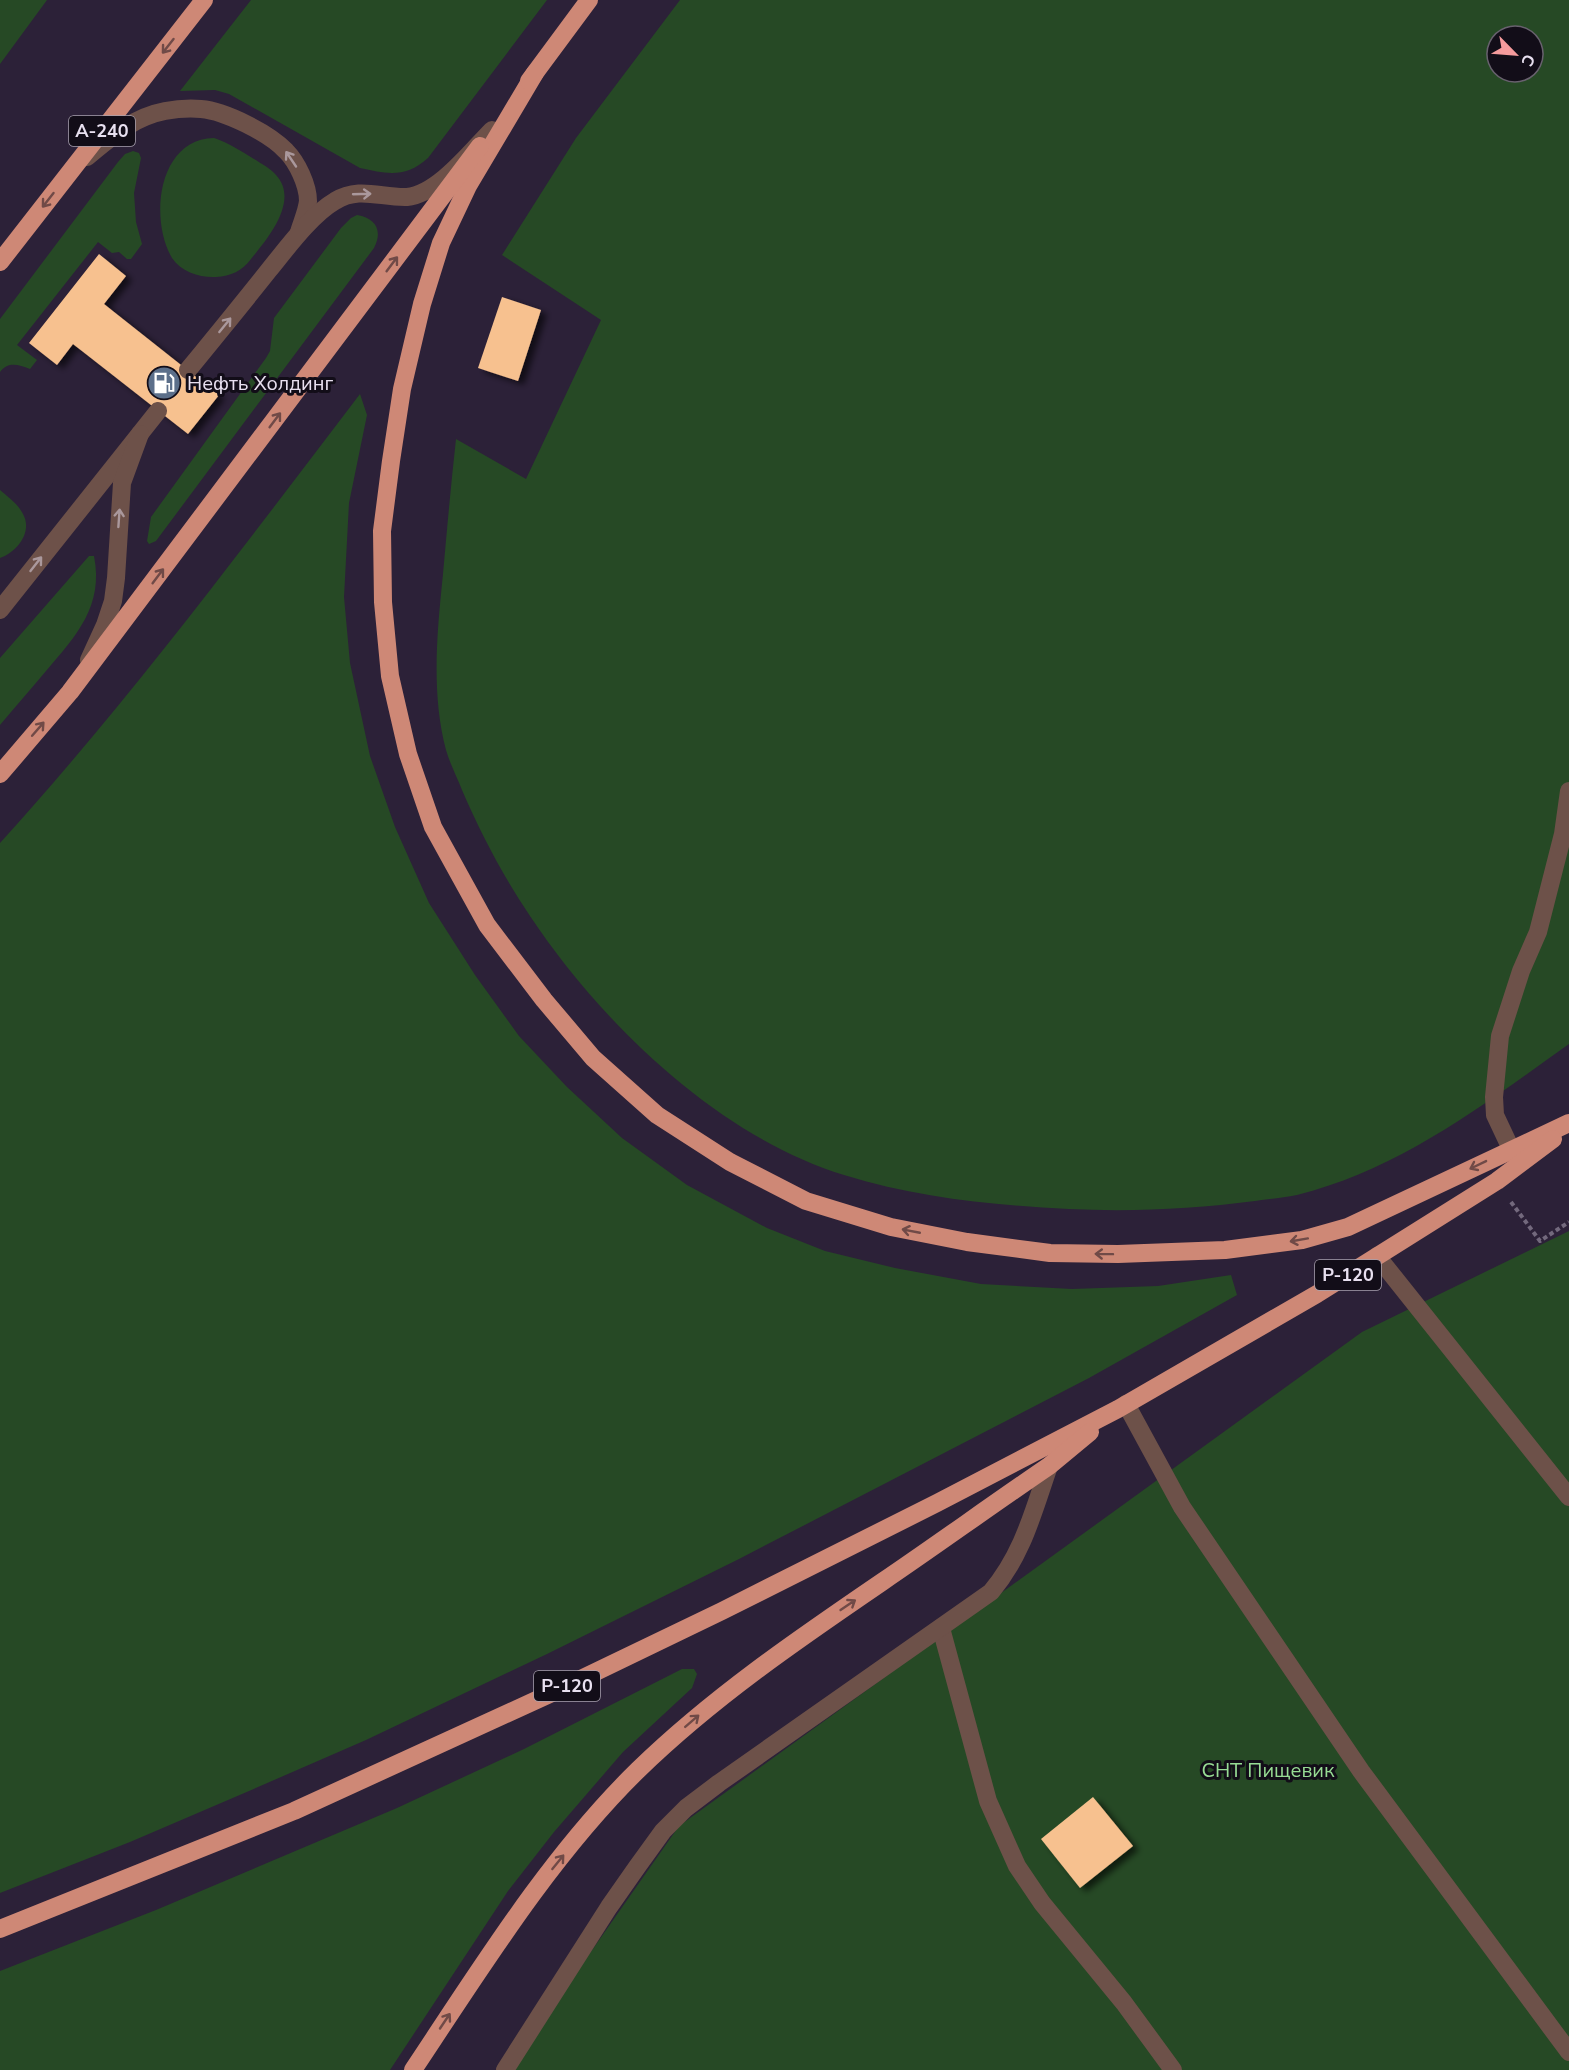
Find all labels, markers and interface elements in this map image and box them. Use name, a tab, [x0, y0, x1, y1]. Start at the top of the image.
north arrow	[1485, 24, 1545, 84]
one-way arrow	[161, 38, 174, 54]
text: С	[1515, 50, 1540, 70]
road number: А-240	[69, 116, 135, 146]
one-way arrow	[285, 151, 297, 168]
one-way arrow	[352, 188, 371, 199]
one-way arrow	[42, 192, 55, 208]
one-way arrow	[386, 256, 399, 272]
one-way arrow	[218, 318, 232, 333]
fuel station icon: Нефть Холдинг	[146, 365, 182, 401]
place label: Нефть Холдинг	[187, 370, 333, 397]
one-way arrow	[269, 412, 282, 428]
one-way arrow	[114, 508, 125, 528]
one-way arrow	[30, 556, 43, 572]
one-way arrow	[152, 568, 165, 584]
one-way arrow	[31, 722, 45, 737]
one-way arrow	[1469, 1159, 1487, 1171]
one-way arrow	[902, 1225, 921, 1236]
one-way arrow	[1289, 1234, 1309, 1245]
one-way arrow	[1095, 1248, 1115, 1260]
road number: Р-120	[1315, 1260, 1381, 1290]
one-way arrow	[840, 1599, 856, 1611]
road number: Р-120	[534, 1671, 600, 1701]
one-way arrow	[684, 1715, 700, 1728]
park label: СНТ Пищевик	[1201, 1757, 1335, 1784]
one-way arrow	[551, 1854, 564, 1870]
one-way arrow	[439, 2013, 452, 2030]

